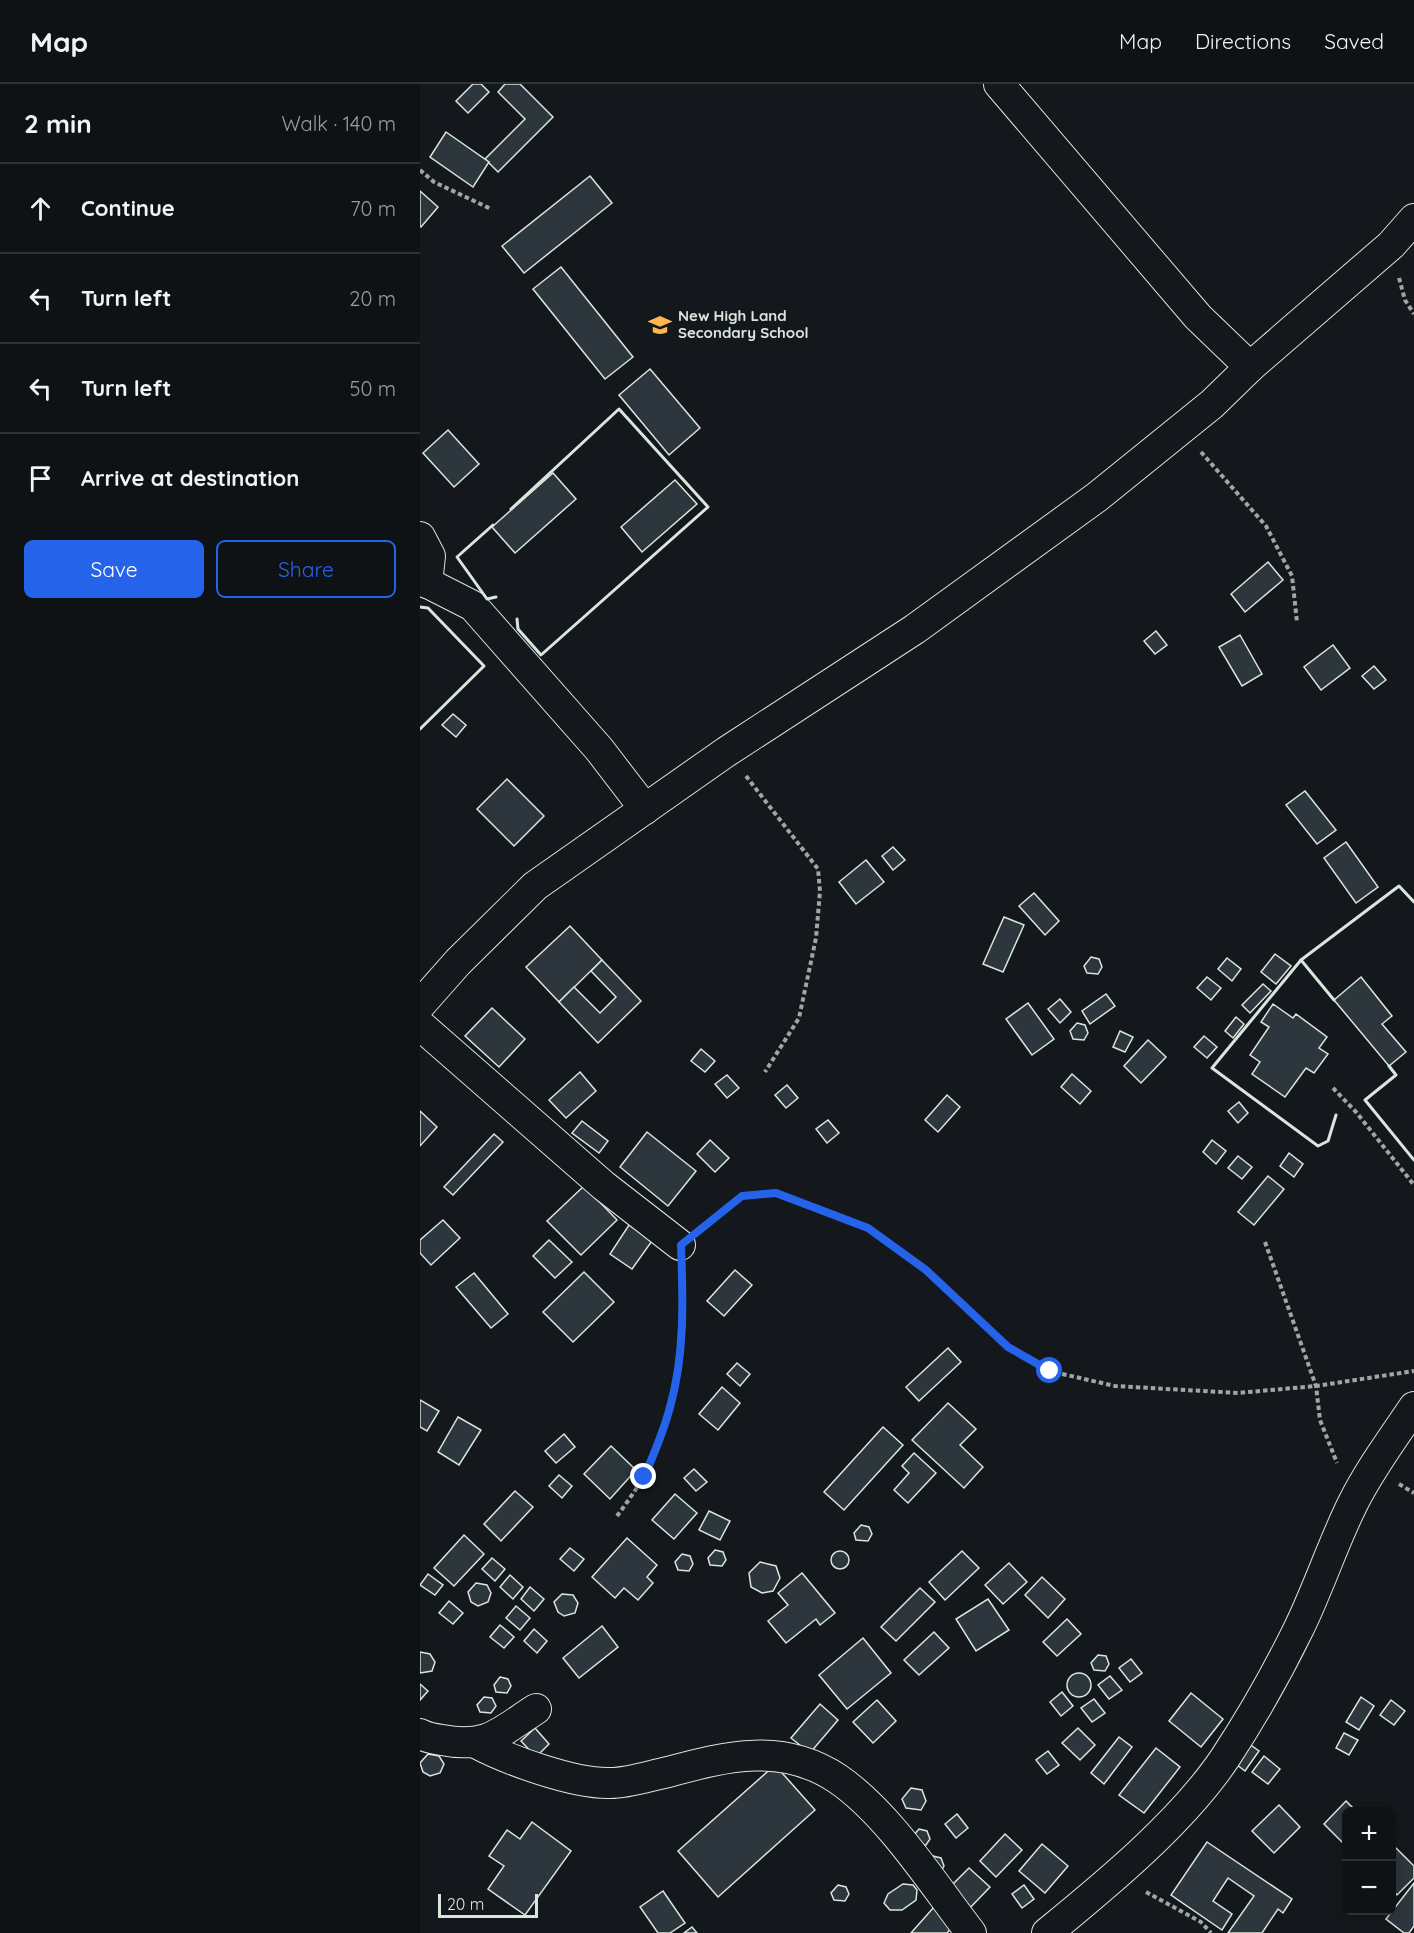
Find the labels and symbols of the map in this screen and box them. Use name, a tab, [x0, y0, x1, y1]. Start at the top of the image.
place label: New High Land Secondary School	[678, 306, 809, 342]
school or university icon: New High Land Secondary School	[647, 312, 673, 338]
route start	[1036, 1357, 1062, 1383]
route end	[630, 1463, 656, 1489]
scale bar	[438, 1891, 538, 1918]

